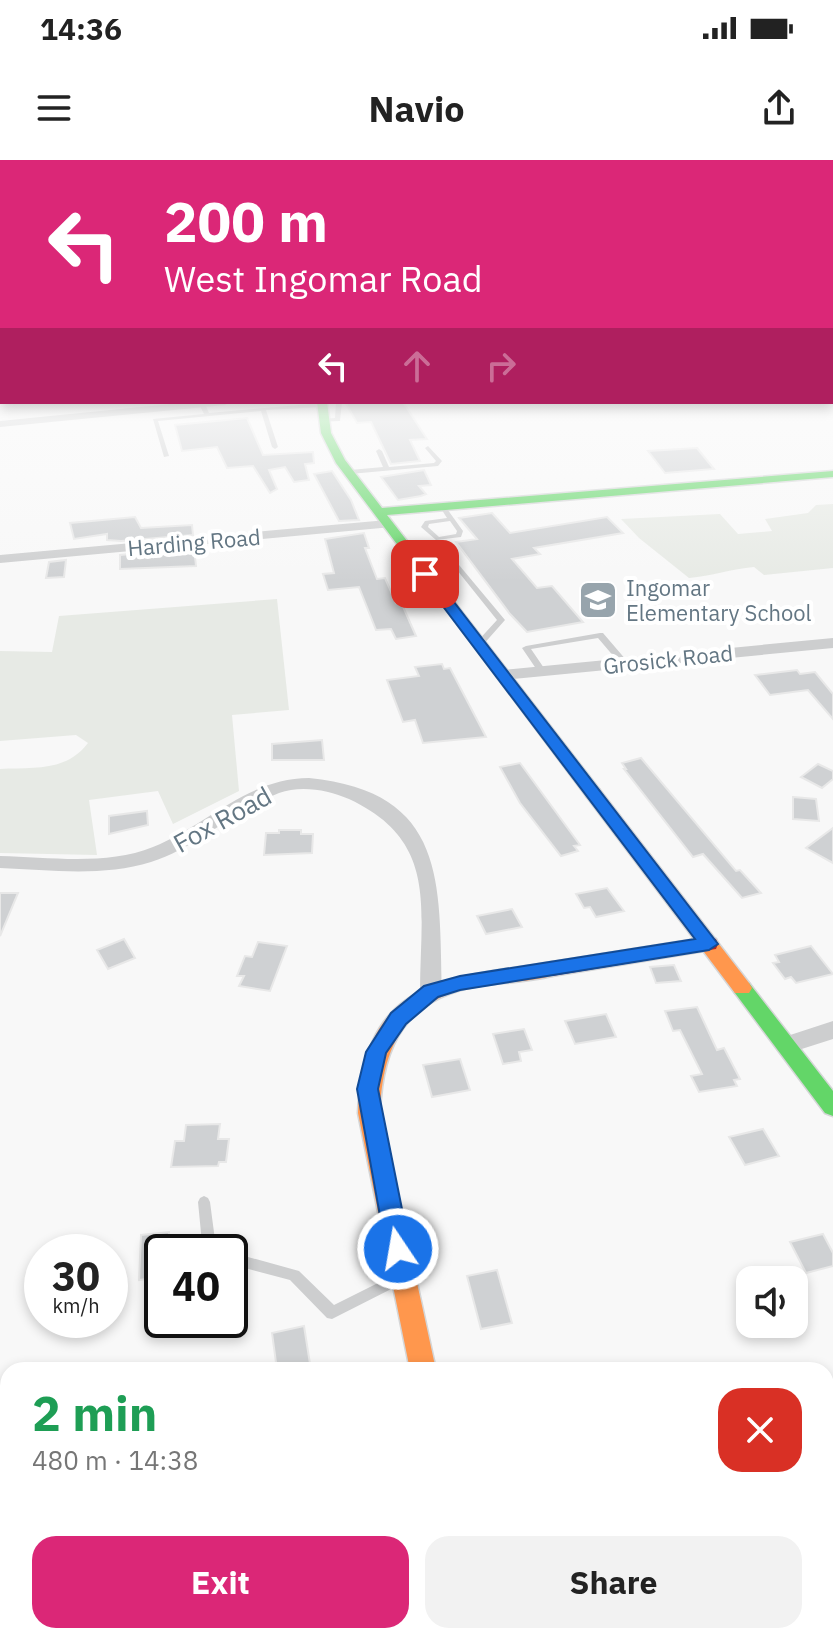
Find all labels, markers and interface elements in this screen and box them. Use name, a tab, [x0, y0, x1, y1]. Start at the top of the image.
text: 14:36	[40, 9, 122, 48]
text: Navio	[368, 85, 465, 132]
icon: menu	[32, 86, 76, 130]
icon: share	[757, 86, 801, 130]
text: 200 m	[164, 185, 328, 257]
icon: left	[32, 192, 136, 296]
text: West Ingomar Road	[164, 255, 483, 302]
icon: left	[311, 344, 355, 388]
icon: ahead	[395, 344, 439, 388]
icon: right	[479, 344, 523, 388]
street label: Harding Road	[126, 522, 262, 562]
pin	[391, 540, 459, 608]
icon: arrive	[403, 552, 447, 596]
place label: Ingomar Elementary School	[626, 573, 812, 627]
school or university icon: Ingomar Elementary School	[577, 579, 619, 621]
street label: Grosick Road	[602, 638, 734, 680]
street label: Fox Road	[167, 778, 277, 860]
position arrow	[356, 1207, 440, 1291]
speed limit sign: 40	[144, 1234, 248, 1338]
text: 30	[52, 1250, 100, 1302]
map controls	[736, 1266, 808, 1338]
button: sound	[736, 1266, 808, 1338]
text: km/h	[52, 1292, 100, 1319]
text: 2 min	[32, 1382, 157, 1444]
button: close	[718, 1388, 802, 1472]
text: 480 m · 14:38	[32, 1443, 198, 1477]
button: Exit	[32, 1536, 409, 1628]
button: Share	[425, 1536, 802, 1628]

